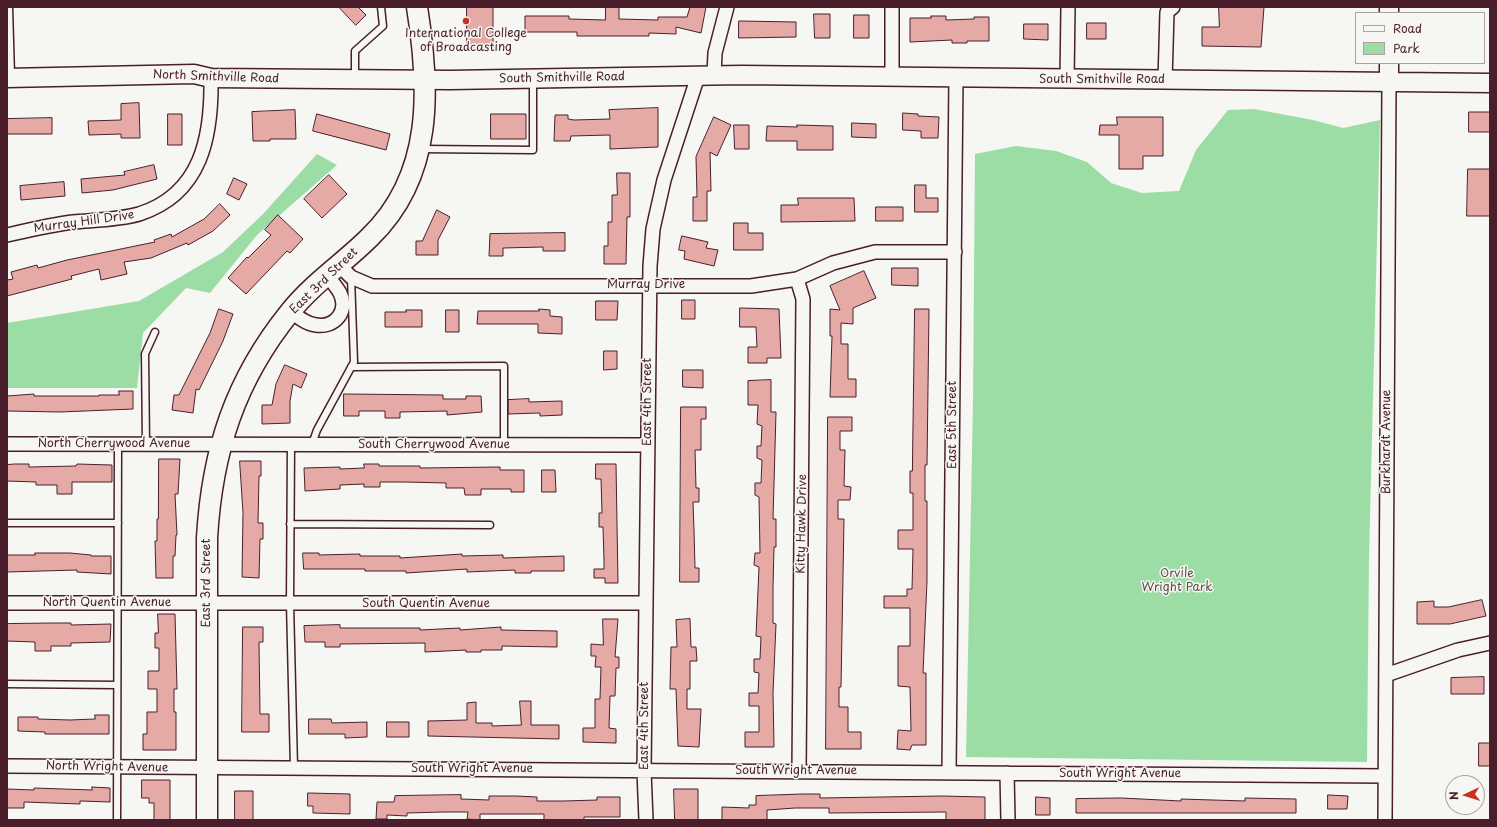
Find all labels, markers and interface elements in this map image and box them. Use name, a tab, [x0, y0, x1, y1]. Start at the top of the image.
legend	[1355, 12, 1485, 64]
marker: International College of Broadcasting	[461, 16, 471, 26]
text: Road	[1393, 19, 1422, 37]
place label: International College of Broadcasting	[405, 27, 527, 55]
text: Park	[1393, 39, 1420, 57]
street label: North Smithville Road	[153, 68, 279, 86]
street label: South Smithville Road	[499, 70, 625, 86]
street label: South Smithville Road	[1039, 73, 1165, 87]
street label: Murray Hill Drive	[33, 208, 135, 236]
street label: East 3rd Street	[287, 245, 361, 317]
street label: Murray Drive	[607, 278, 685, 292]
street label: East 4th Street	[641, 358, 655, 446]
street label: East 5th Street	[946, 381, 960, 469]
street label: Burkhardt Avenue	[1380, 390, 1394, 494]
street label: North Cherrywood Avenue	[38, 437, 190, 451]
street label: South Cherrywood Avenue	[358, 438, 510, 452]
street label: Kitty Hawk Drive	[794, 474, 810, 574]
street label: East 3rd Street	[200, 539, 214, 627]
park label: Orvile Wright Park	[1141, 567, 1213, 595]
street label: North Quentin Avenue	[43, 596, 171, 610]
street label: South Quentin Avenue	[362, 597, 490, 611]
street label: East 4th Street	[638, 682, 652, 770]
street label: North Wright Avenue	[46, 759, 168, 775]
street label: South Wright Avenue	[411, 762, 533, 776]
street label: South Wright Avenue	[735, 764, 857, 778]
street label: South Wright Avenue	[1059, 767, 1181, 781]
north arrow	[1445, 775, 1485, 815]
text: N	[1445, 791, 1462, 801]

